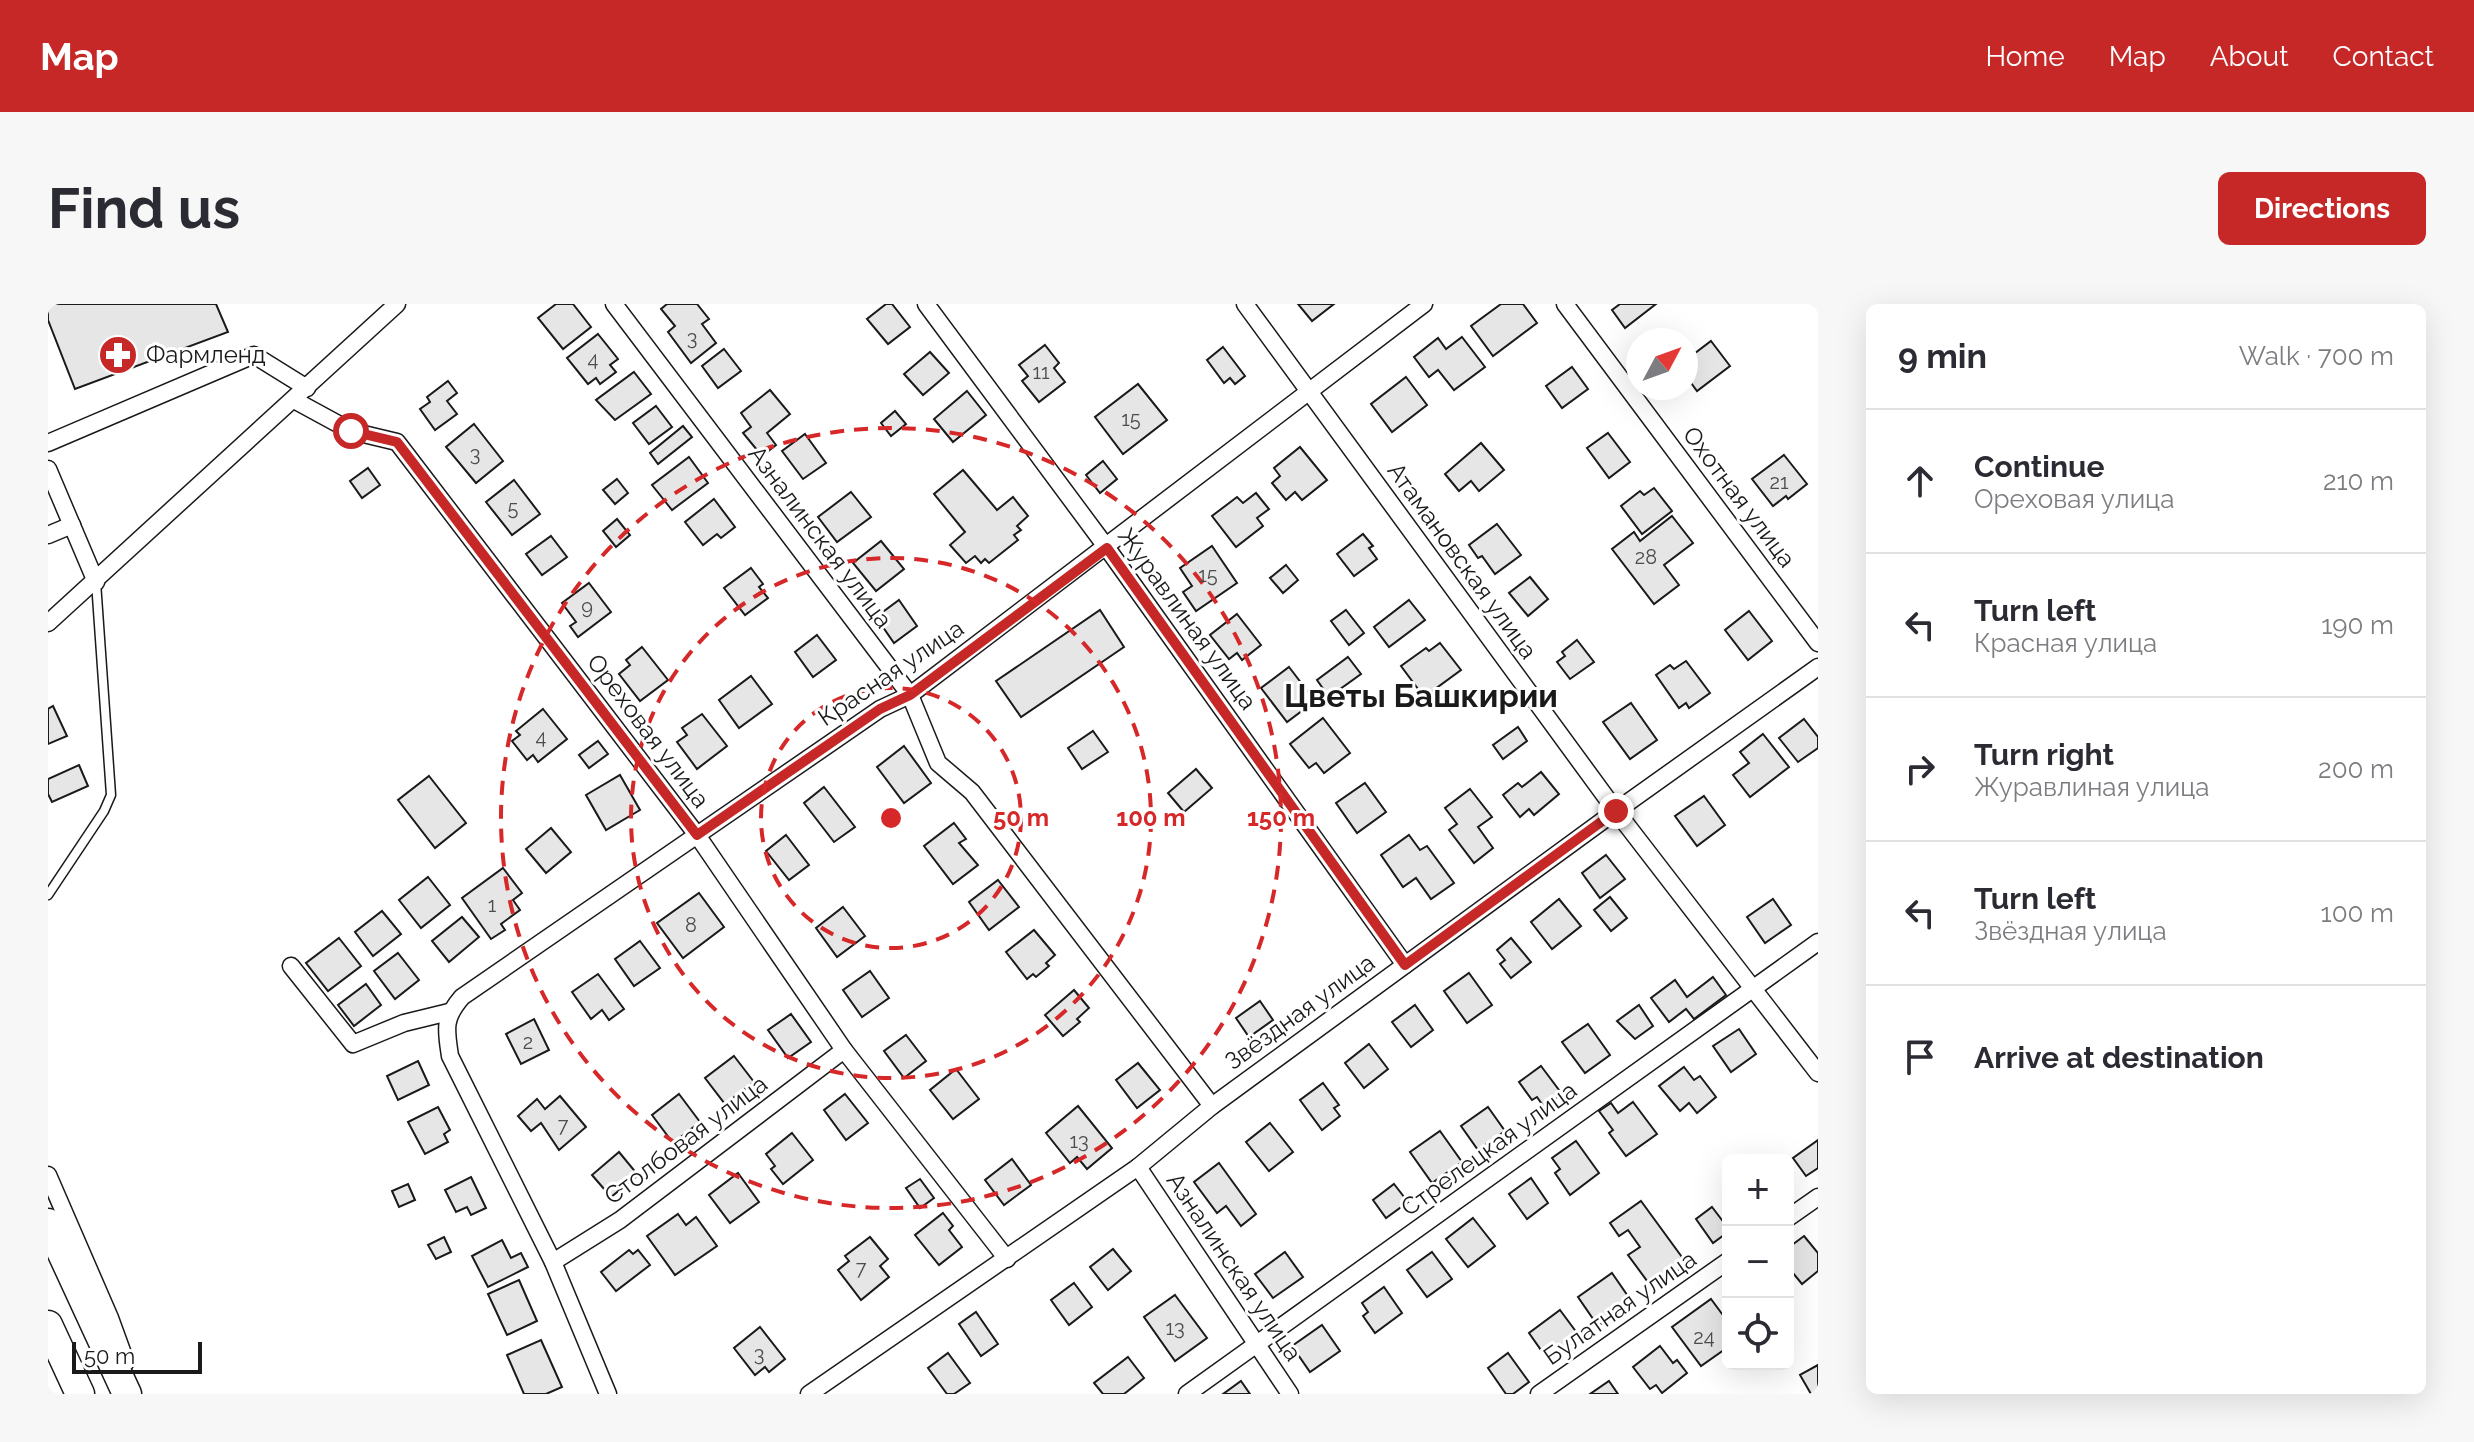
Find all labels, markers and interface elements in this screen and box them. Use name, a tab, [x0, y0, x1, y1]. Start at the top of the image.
text: Map	[40, 34, 119, 79]
text: Home	[1985, 40, 2065, 73]
text: Map	[2109, 40, 2166, 73]
text: About	[2210, 40, 2289, 73]
text: Contact	[2333, 40, 2434, 73]
button: Directions	[2218, 172, 2426, 245]
text: Find us	[48, 175, 240, 241]
house number: 3	[687, 326, 697, 350]
north arrow	[1626, 328, 1698, 400]
pharmacy icon: Фармленд	[97, 334, 139, 376]
text: 9 min	[1898, 336, 1987, 376]
place label: Фармленд	[146, 340, 266, 369]
text: Walk · 700 m	[2239, 341, 2394, 371]
house number: 4	[588, 347, 599, 371]
house number: 11	[1032, 360, 1050, 384]
house number: 15	[1121, 407, 1141, 431]
route start	[333, 413, 369, 449]
street label: Охотная улица	[1677, 421, 1802, 573]
street label: Азналинская улица	[742, 440, 898, 634]
house number: 3	[470, 442, 480, 466]
text: Continue	[1974, 449, 2105, 484]
street label: Атамановская улица	[1382, 457, 1543, 664]
icon: ahead	[1898, 459, 1942, 503]
text: 210 m	[2323, 466, 2394, 496]
house number: 21	[1770, 470, 1789, 494]
text: Ореховая улица	[1974, 484, 2174, 514]
house number: 5	[508, 496, 519, 520]
street label: Журавлиная улица	[1112, 522, 1263, 715]
house number: 28	[1635, 545, 1657, 569]
house number: 15	[1198, 563, 1218, 587]
text: Turn left	[1974, 593, 2096, 628]
house number: 9	[581, 595, 593, 619]
icon: left	[1898, 603, 1942, 647]
text: 190 m	[2321, 610, 2394, 640]
street label: Красная улица	[812, 613, 969, 732]
text: Красная улица	[1974, 628, 2157, 658]
street label: Ореховая улица	[581, 648, 716, 813]
district label: Цветы Башкирии	[1284, 677, 1558, 714]
house number: 4	[536, 725, 547, 749]
text: Turn right	[1974, 737, 2114, 772]
icon: right	[1898, 747, 1942, 791]
text: 200 m	[2318, 754, 2394, 784]
text: Журавлиная улица	[1974, 772, 2209, 802]
route end	[1598, 793, 1634, 829]
text: 50 m	[993, 803, 1049, 832]
text: 100 m	[1116, 803, 1186, 832]
text: 150 m	[1247, 803, 1315, 832]
centre of rings	[877, 804, 905, 832]
text: Turn left	[1974, 881, 2096, 916]
icon: left	[1898, 891, 1942, 935]
house number: 1	[488, 893, 497, 917]
text: 100 m	[2321, 898, 2394, 928]
house number: 8	[685, 913, 697, 937]
text: Звёздная улица	[1974, 916, 2167, 946]
street label: Звёздная улица	[1219, 948, 1380, 1076]
house number: 2	[523, 1030, 533, 1054]
icon: arrive	[1898, 1035, 1942, 1079]
text: Arrive at destination	[1974, 1040, 2264, 1075]
street label: Столбовая улица	[599, 1069, 773, 1210]
street label: Стрелецкая улица	[1395, 1075, 1582, 1222]
house number: 7	[558, 1113, 569, 1137]
house number: 13	[1069, 1129, 1089, 1153]
map controls	[1722, 1154, 1794, 1370]
button: +	[1722, 1154, 1794, 1226]
street label: Азналинская улица	[1161, 1167, 1308, 1366]
button: −	[1722, 1226, 1794, 1298]
street label: Булатная улица	[1538, 1244, 1702, 1371]
house number: 7	[856, 1256, 867, 1280]
button: locate	[1722, 1298, 1794, 1370]
house number: 13	[1165, 1316, 1185, 1340]
house number: 24	[1693, 1325, 1715, 1349]
scale bar	[72, 1338, 202, 1374]
house number: 3	[754, 1342, 764, 1366]
text: 50 m	[84, 1343, 135, 1369]

